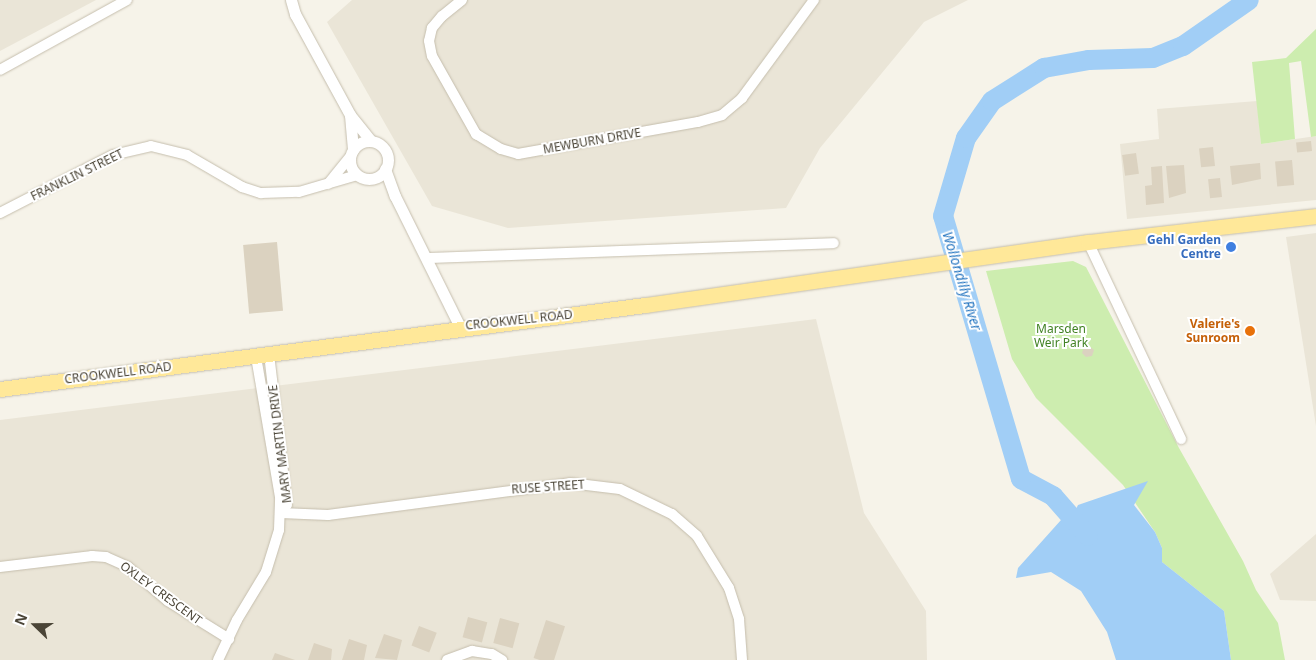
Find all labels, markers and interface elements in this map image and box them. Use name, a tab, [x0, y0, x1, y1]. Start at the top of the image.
street label: MEWBURN DRIVE	[542, 125, 642, 157]
street label: FRANKLIN STREET	[28, 146, 126, 204]
water label: Wollondilly River	[939, 229, 985, 333]
place label: Gehl Garden Centre	[1147, 233, 1221, 261]
marker: Gehl Garden Centre	[1225, 241, 1237, 253]
street label: CROOKWELL ROAD	[465, 307, 573, 333]
place label: Valerie's Sunroom	[1186, 317, 1240, 345]
park label: Marsden Weir Park	[1034, 322, 1088, 350]
marker: Valerie's Sunroom	[1244, 325, 1256, 337]
street label: CROOKWELL ROAD	[64, 359, 172, 387]
street label: MARY MARTIN DRIVE	[266, 384, 294, 504]
street label: RUSE STREET	[511, 477, 585, 497]
street label: OXLEY CRESCENT	[117, 559, 205, 627]
north arrow	[10, 600, 60, 650]
text: N	[10, 610, 32, 628]

